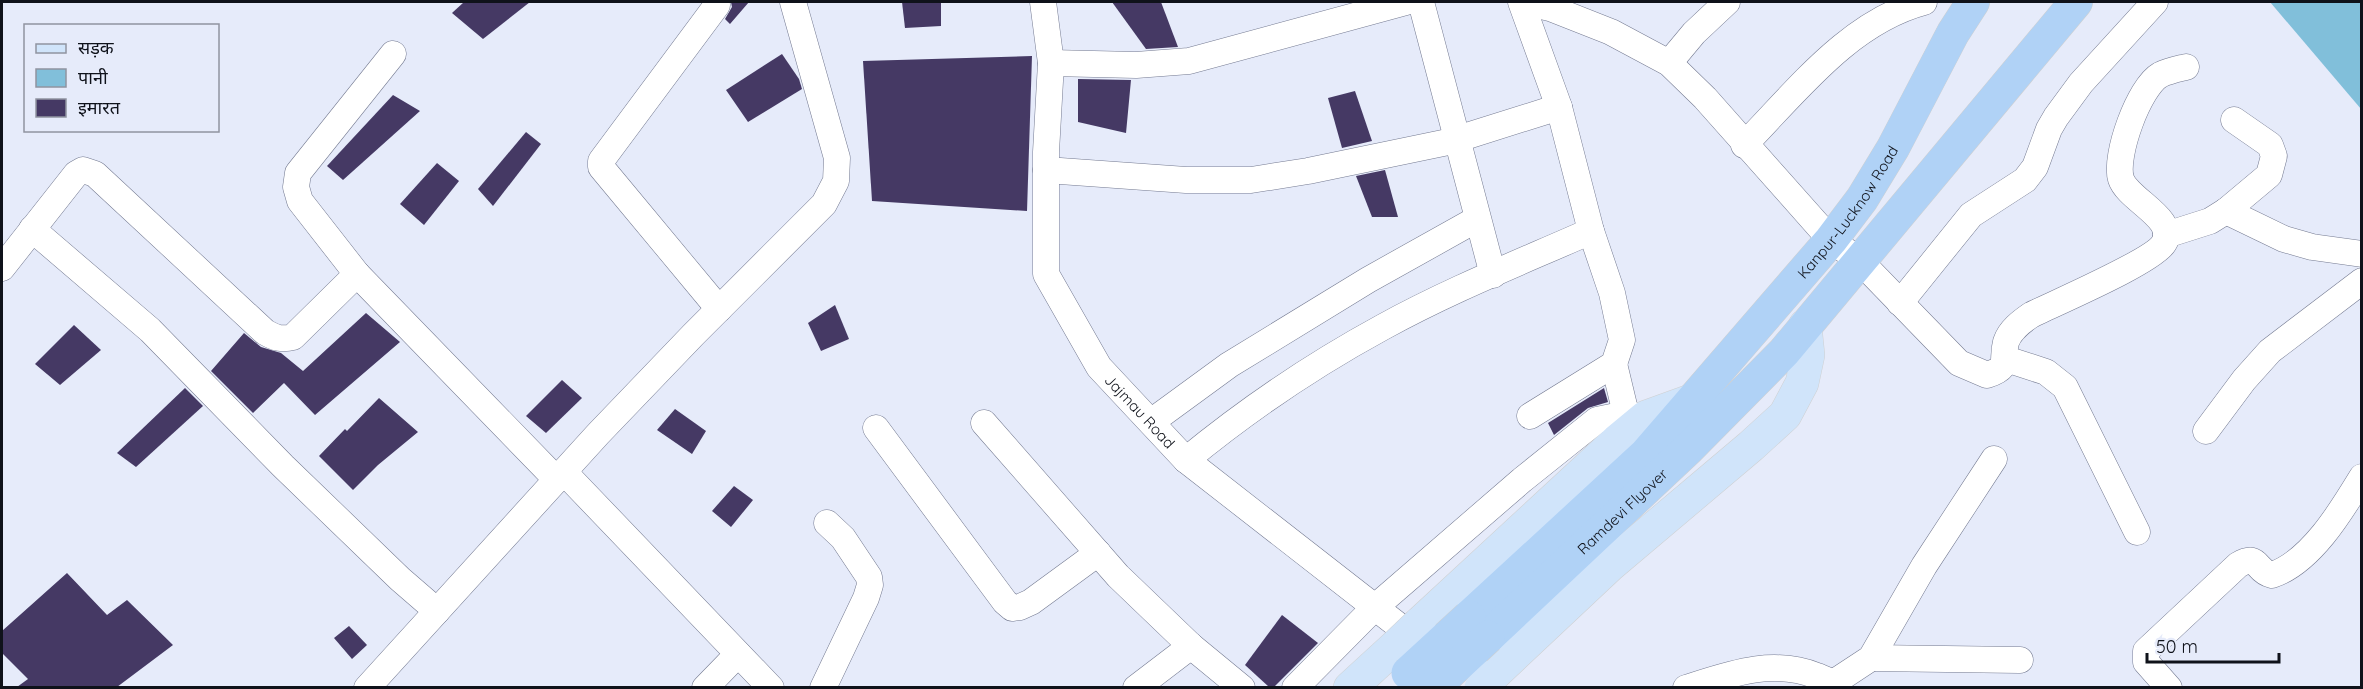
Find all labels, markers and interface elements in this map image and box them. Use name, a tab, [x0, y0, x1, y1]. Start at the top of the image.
legend	[24, 24, 219, 132]
text: सड़क	[78, 36, 115, 59]
text: पानी	[78, 66, 108, 89]
text: इमारत	[78, 96, 121, 119]
street label: Kanpur-Lucknow Road	[1793, 142, 1902, 282]
street label: Jajmau Road	[1101, 370, 1179, 452]
street label: Ramdevi Flyover	[1573, 464, 1671, 558]
scale bar	[2147, 626, 2279, 664]
text: 50 m	[2156, 635, 2198, 658]

